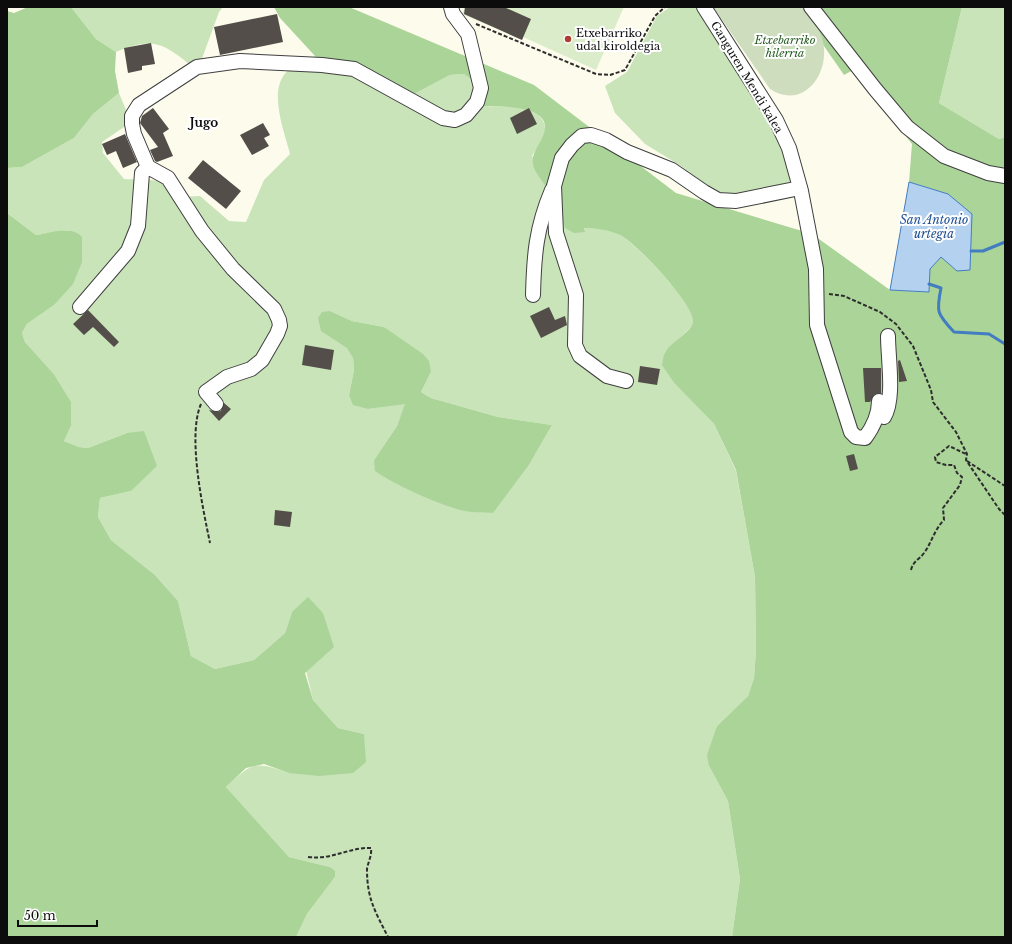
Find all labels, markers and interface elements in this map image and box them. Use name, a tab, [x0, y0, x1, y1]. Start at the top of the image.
street label: Ganguren Mendi kalea	[708, 18, 786, 136]
place label: Etxebarriko udal kiroldegia	[576, 26, 661, 53]
park label: Etxebarriko hilerria	[754, 33, 816, 60]
marker: Etxebarriko udal kiroldegia	[563, 34, 573, 44]
district label: Jugo	[187, 115, 218, 130]
water label: San Antonio urtegia	[900, 212, 968, 241]
scale bar	[18, 902, 97, 928]
text: 50 m	[24, 908, 56, 923]

